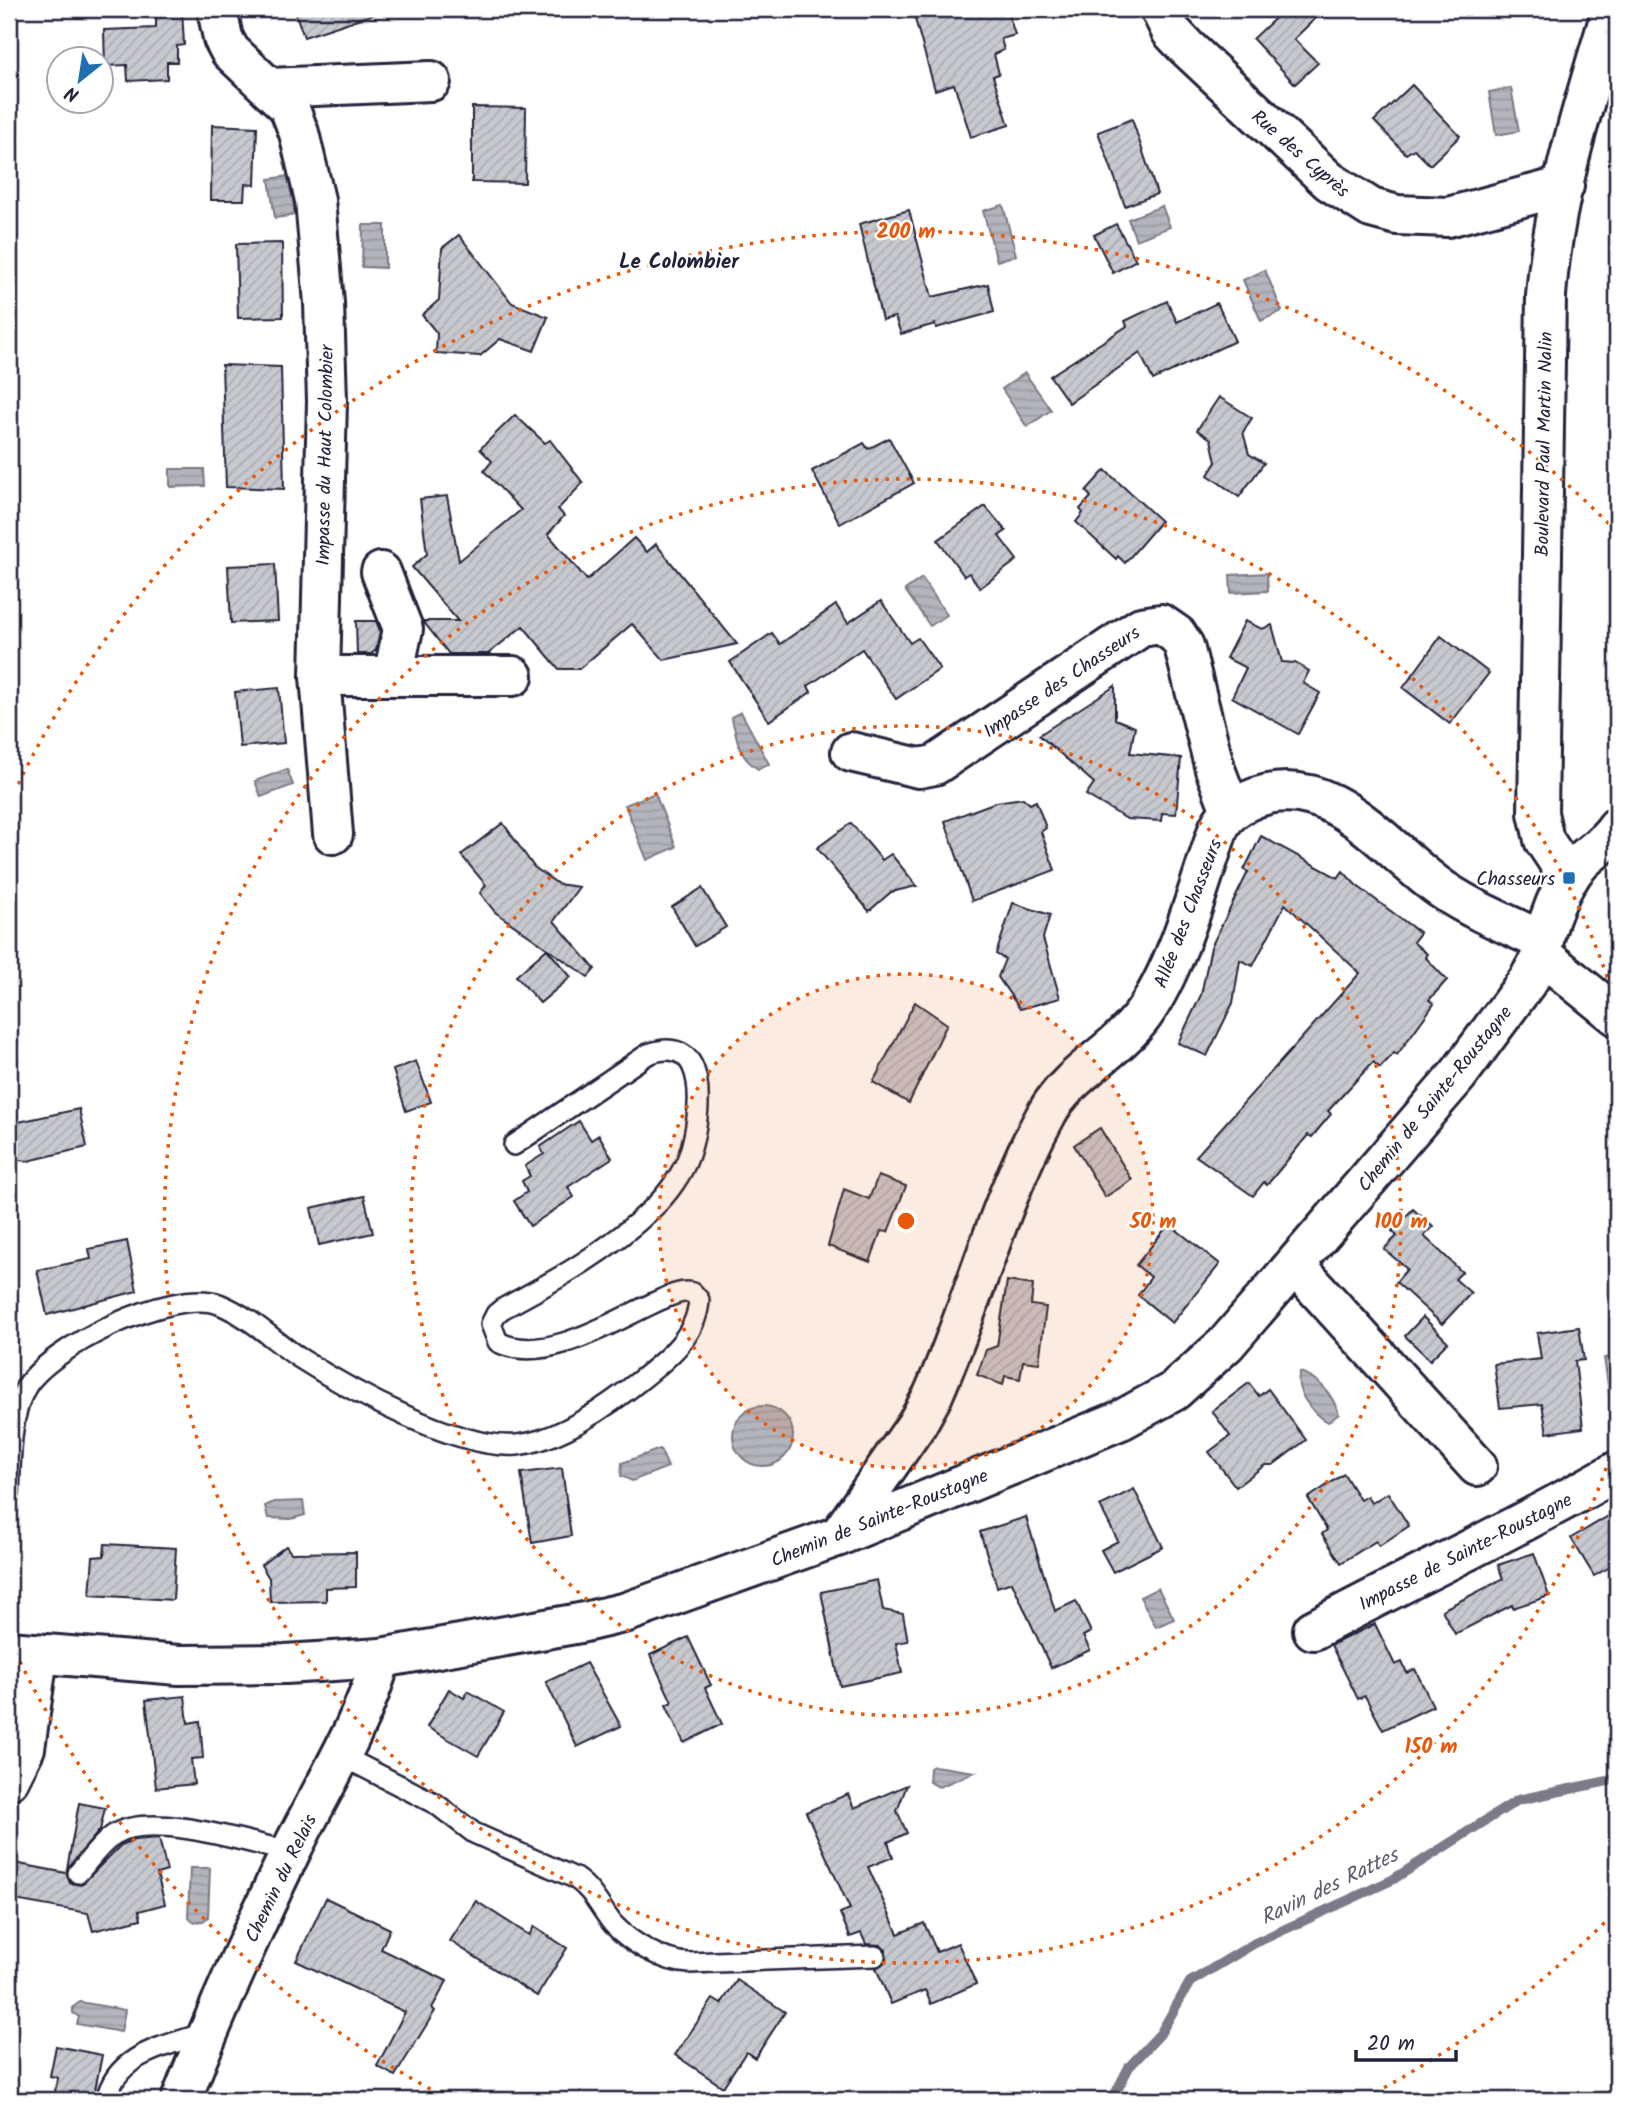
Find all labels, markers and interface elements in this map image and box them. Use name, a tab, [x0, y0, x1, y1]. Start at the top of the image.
north arrow	[46, 46, 116, 116]
text: N	[60, 77, 85, 109]
street label: Rue des Cyprès	[1244, 103, 1356, 206]
text: 200 m	[876, 216, 936, 249]
district label: Le Colombier	[619, 246, 740, 279]
street label: Boulevard Paul Martin Nalin	[1528, 331, 1562, 557]
street label: Impasse du Haut Colombier	[309, 343, 343, 566]
street label: Impasse des Chasseurs	[978, 619, 1147, 747]
street label: Allée des Chasseurs	[1147, 835, 1231, 993]
place label: Chasseurs	[1476, 865, 1555, 895]
marker: Chasseurs	[1561, 870, 1577, 886]
street label: Chemin de Sainte-Roustagne	[1351, 999, 1521, 1199]
text: 50 m	[1129, 1206, 1176, 1239]
text: 100 m	[1374, 1206, 1428, 1239]
centre of rings	[894, 1209, 918, 1233]
street label: Chemin de Sainte-Roustagne	[766, 1461, 993, 1576]
street label: Impasse de Sainte-Roustagne	[1354, 1486, 1578, 1620]
text: 150 m	[1404, 1731, 1458, 1764]
street label: Chemin du Relais	[238, 1810, 326, 1948]
water label: Ravin des Rattes	[1255, 1839, 1406, 1935]
scale bar	[1356, 2018, 1456, 2062]
text: 20 m	[1367, 2028, 1415, 2061]

